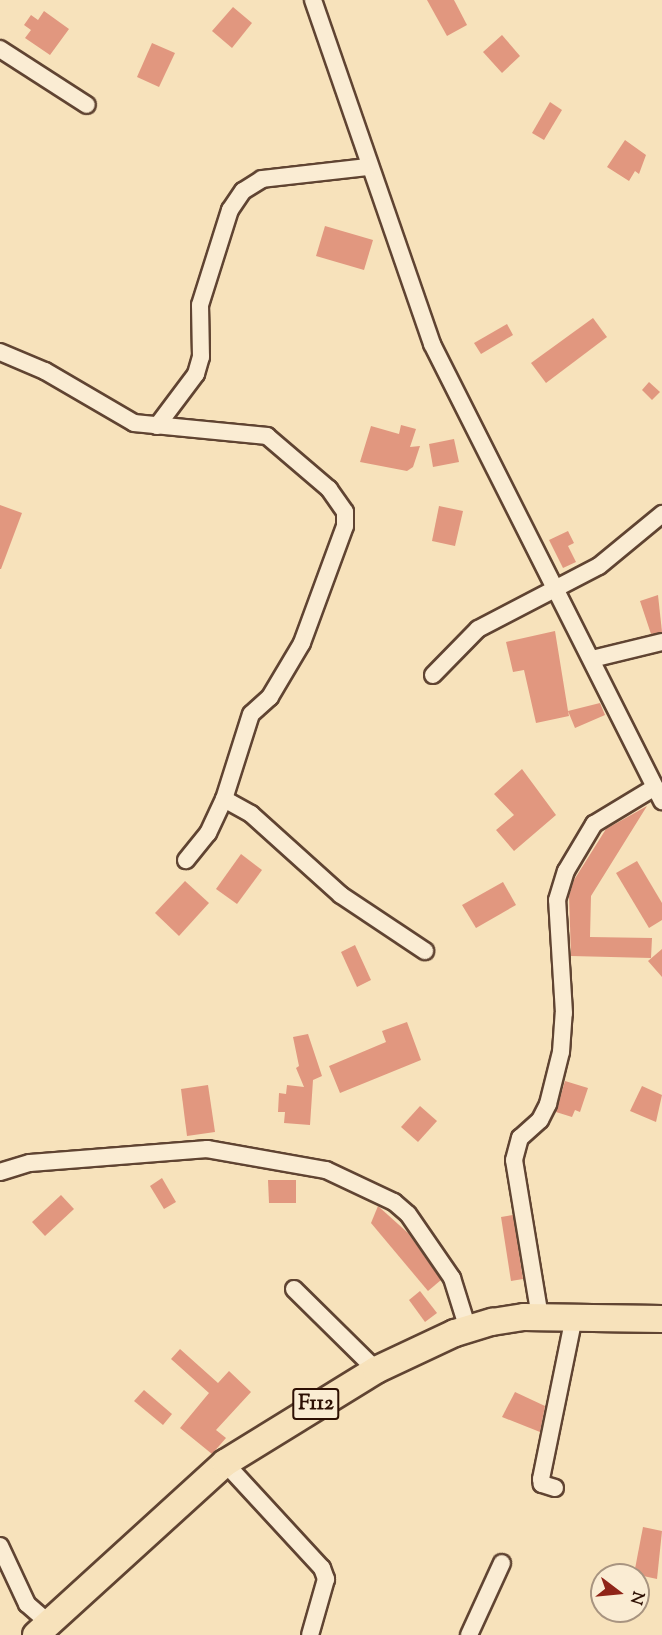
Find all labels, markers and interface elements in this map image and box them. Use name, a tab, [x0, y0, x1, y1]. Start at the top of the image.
road number: F112	[292, 1386, 340, 1422]
north arrow	[590, 1563, 650, 1623]
text: N	[623, 1588, 649, 1607]

